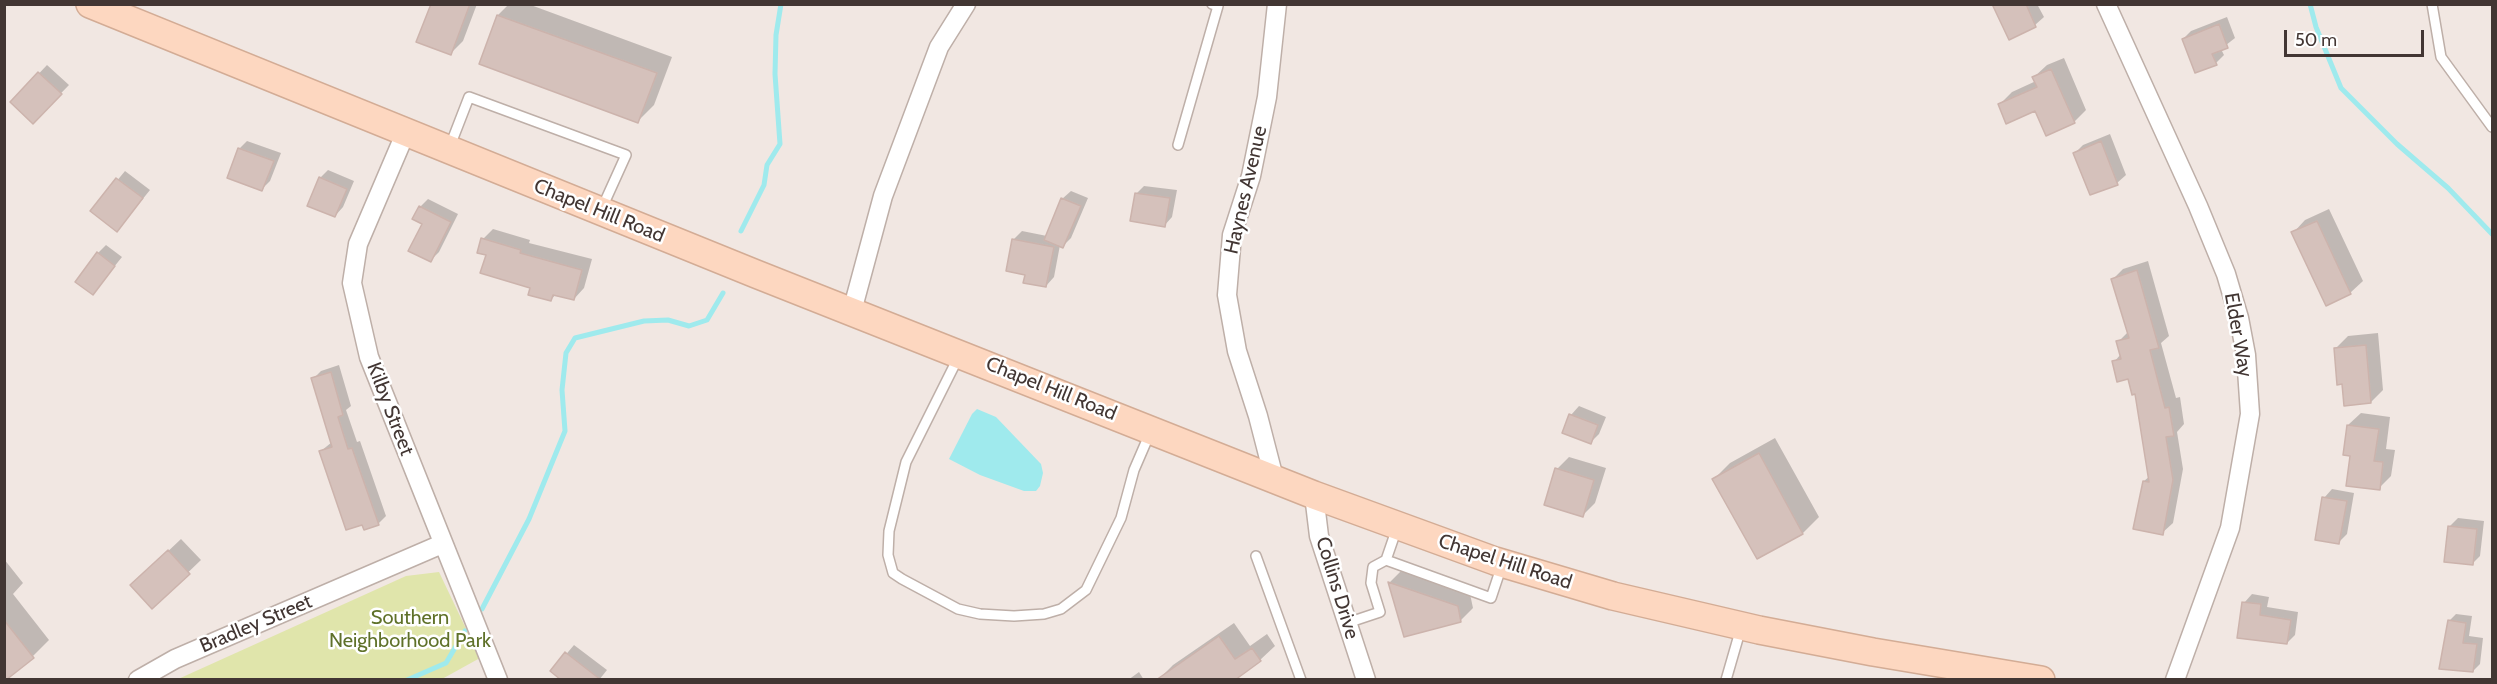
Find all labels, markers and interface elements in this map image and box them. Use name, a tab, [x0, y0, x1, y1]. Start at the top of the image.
scale bar	[2287, 18, 2426, 56]
text: 50 m	[2295, 29, 2337, 51]
street label: Haynes Avenue	[1220, 124, 1272, 256]
street label: Chapel Hill Road	[530, 174, 668, 248]
street label: Elder Way	[2219, 291, 2257, 379]
street label: Chapel Hill Road	[982, 352, 1120, 426]
street label: Kilby Street	[361, 359, 419, 459]
street label: Chapel Hill Road	[1435, 529, 1575, 595]
street label: Collins Drive	[1310, 534, 1364, 642]
street label: Bradley Street	[196, 590, 316, 658]
park label: Southern Neighborhood Park	[329, 606, 491, 653]

